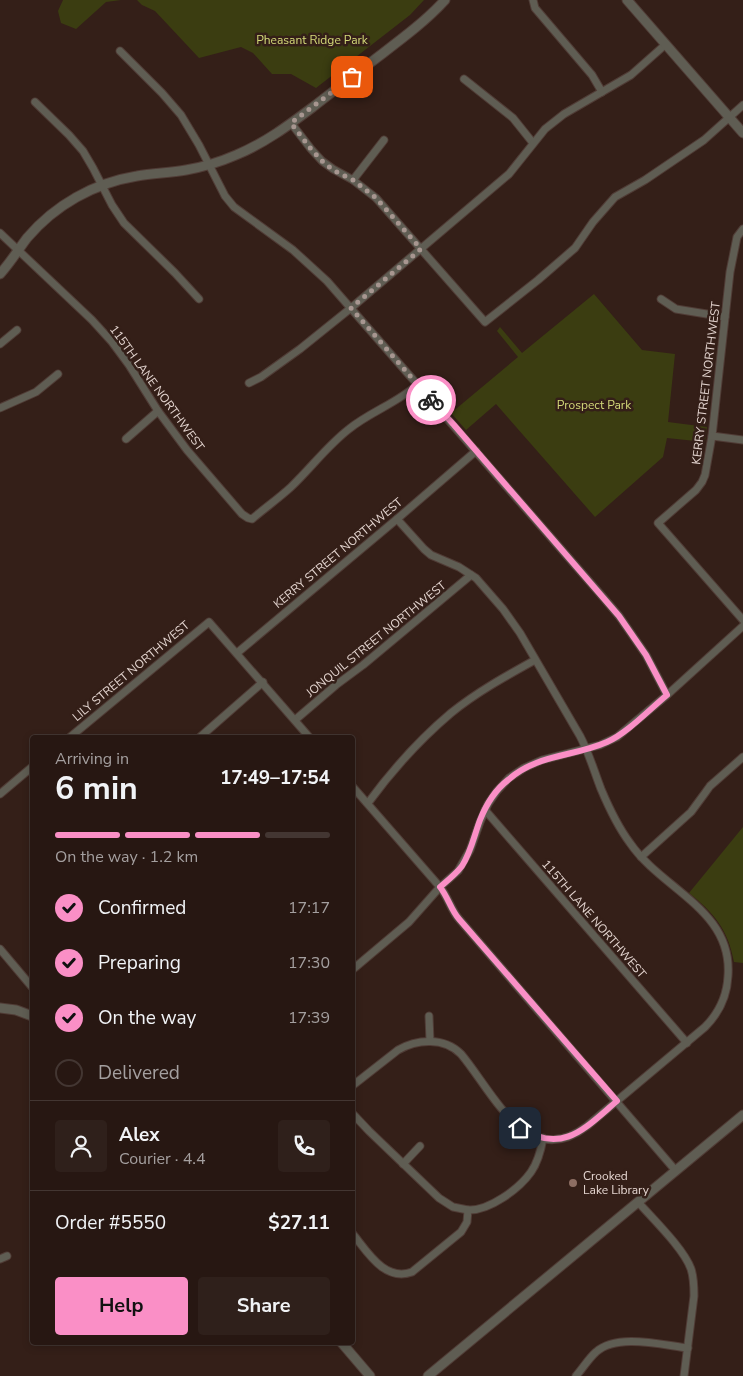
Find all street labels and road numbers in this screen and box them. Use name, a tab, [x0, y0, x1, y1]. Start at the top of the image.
street label: KERRY STREET NORTHWEST	[688, 300, 724, 465]
street label: 115TH LANE NORTHWEST	[106, 322, 209, 455]
street label: KERRY STREET NORTHWEST	[270, 494, 407, 612]
street label: JONQUIL STREET NORTHWEST	[302, 577, 450, 701]
street label: LILY STREET NORTHWEST	[69, 617, 194, 725]
street label: 115TH LANE NORTHWEST	[538, 856, 650, 982]

